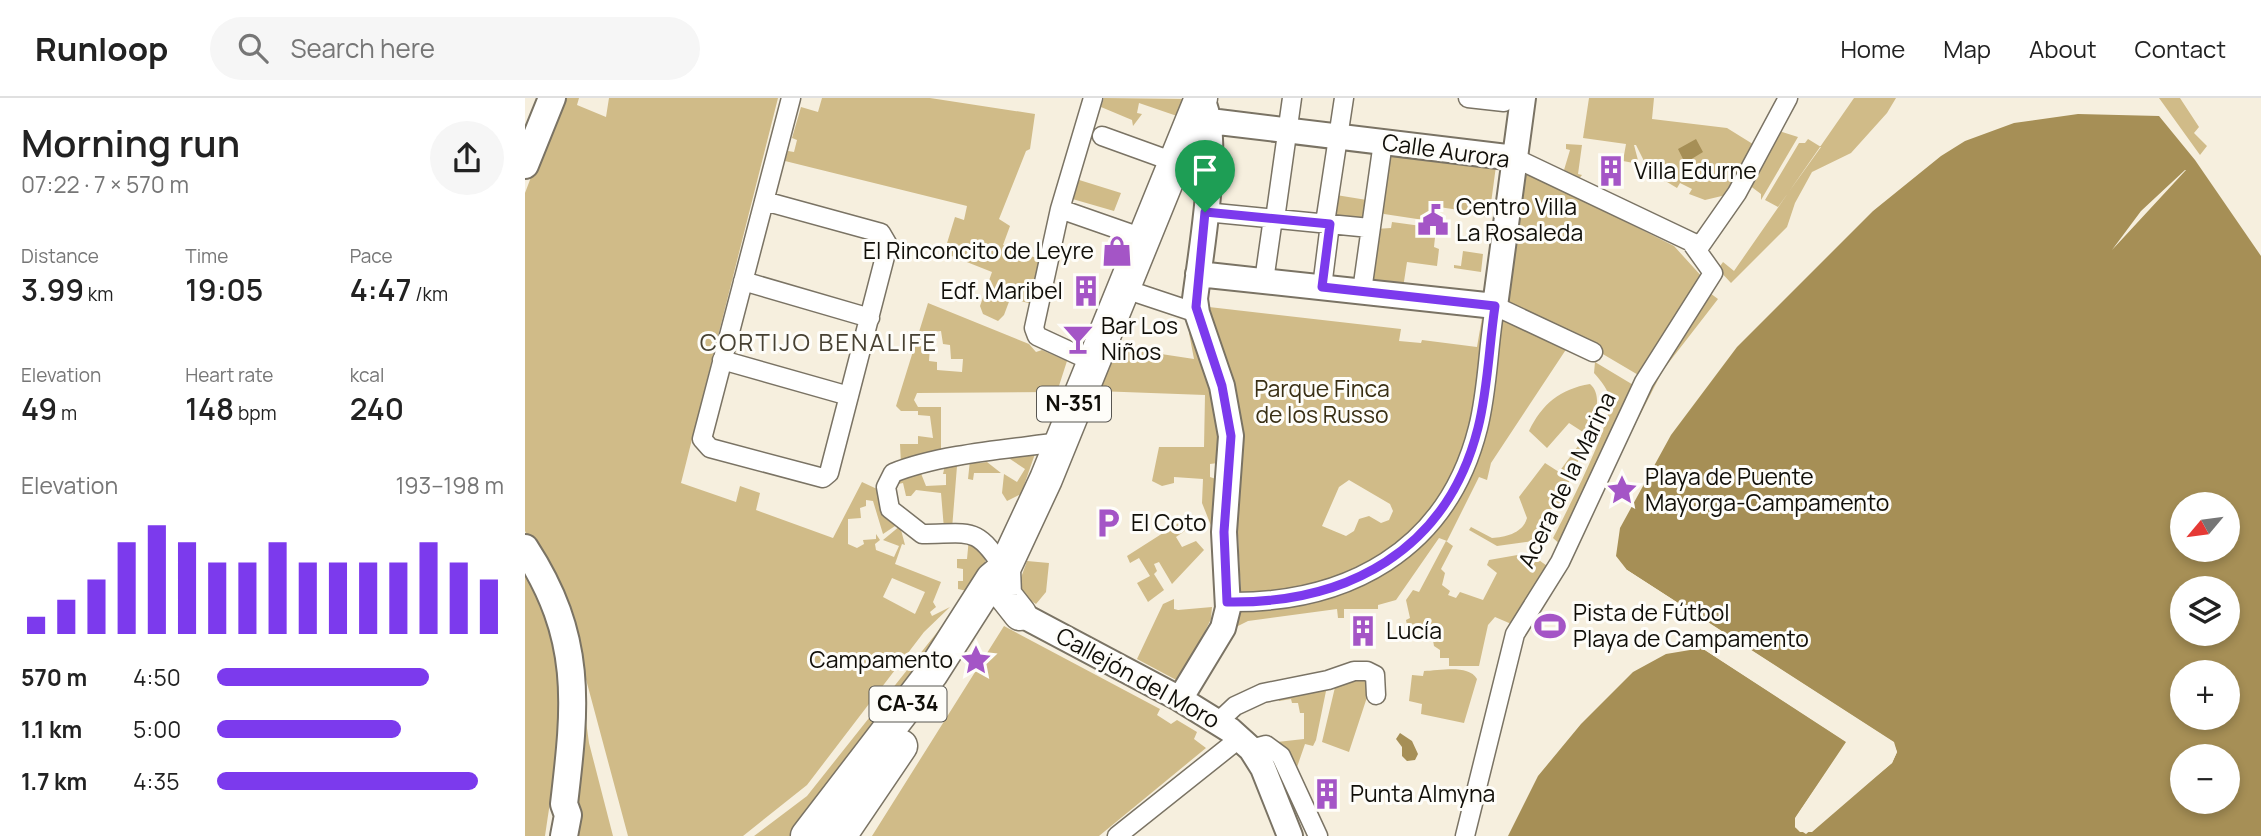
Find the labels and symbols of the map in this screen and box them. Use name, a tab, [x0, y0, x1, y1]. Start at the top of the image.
street label: Calle Aurora	[1380, 125, 1512, 175]
pin	[1175, 140, 1235, 212]
building icon: Villa Edurne	[1594, 154, 1628, 188]
place label: Villa Edurne	[1634, 154, 1757, 186]
place label: Centro Villa La Rosaleda	[1456, 190, 1583, 248]
public building icon: Centro Villa La Rosaleda	[1416, 203, 1450, 237]
place label: El Rinconcito de Leyre	[863, 234, 1094, 266]
shop icon: El Rinconcito de Leyre	[1100, 234, 1134, 268]
place label: Edf. Maribel	[941, 274, 1063, 306]
building icon: Edf. Maribel	[1069, 274, 1103, 308]
place label: Bar Los Niños	[1101, 309, 1178, 367]
bar icon: Bar Los Niños	[1061, 322, 1095, 356]
district label: CORTIJO BENALIFE	[700, 325, 938, 358]
park label: Parque Finca de los Russo	[1254, 372, 1390, 430]
road number: N-351	[1037, 386, 1111, 422]
street label: Acera de la Marina	[1510, 386, 1623, 573]
place label: Playa de Puente Mayorga-Campamento	[1645, 460, 1889, 518]
place icon: Playa de Puente Mayorga-Campamento	[1605, 473, 1639, 507]
north arrow	[2170, 492, 2240, 562]
parking icon: El Coto	[1091, 506, 1125, 540]
place label: El Coto	[1131, 506, 1207, 538]
place label: Pista de Fútbol Playa de Campamento	[1573, 596, 1809, 654]
sports icon: Pista de Fútbol Playa de Campamento	[1533, 609, 1567, 643]
building icon: Lucía	[1346, 614, 1380, 648]
place label: Lucía	[1386, 614, 1442, 646]
street label: Callejón del Moro	[1051, 619, 1226, 735]
place label: Campamento	[809, 643, 953, 675]
place icon: Campamento	[959, 643, 993, 677]
road number: CA-34	[869, 686, 947, 722]
building icon: Punta Almyna	[1310, 777, 1344, 811]
place label: Punta Almyna	[1350, 777, 1495, 809]

